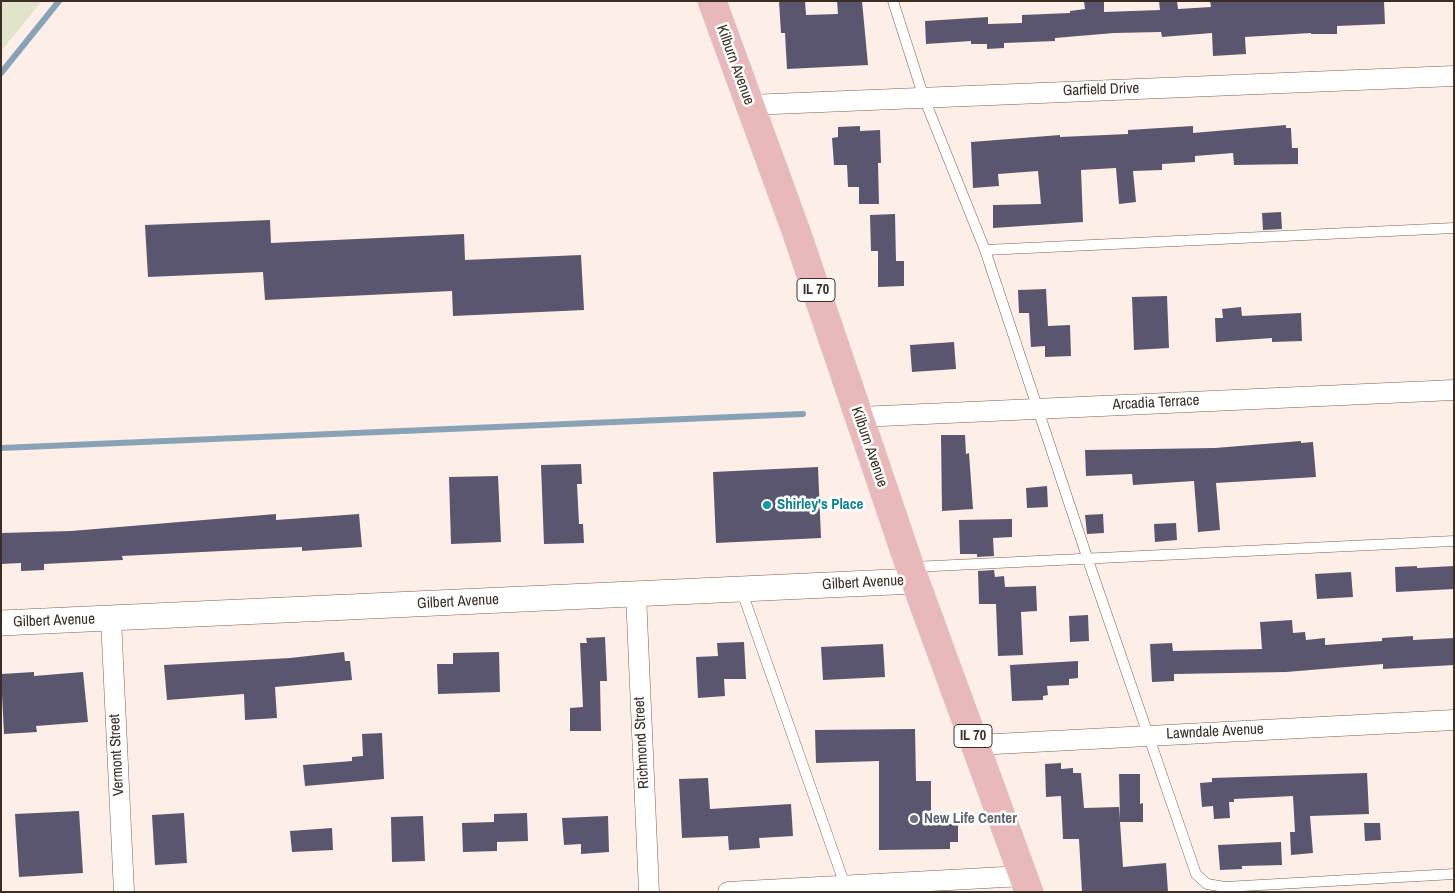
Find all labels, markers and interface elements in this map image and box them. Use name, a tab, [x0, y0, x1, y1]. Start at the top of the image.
street label: Kilburn Avenue	[712, 23, 758, 107]
street label: Garfield Drive	[1062, 80, 1140, 100]
road number: IL 70	[797, 278, 835, 302]
street label: Arcadia Terrace	[1112, 392, 1200, 414]
street label: Kilburn Avenue	[847, 404, 891, 490]
place label: Shirley's Place	[777, 496, 863, 514]
marker: Shirley's Place	[761, 499, 773, 511]
street label: Gilbert Avenue	[822, 572, 904, 594]
street label: Gilbert Avenue	[417, 591, 499, 613]
street label: Gilbert Avenue	[13, 611, 95, 631]
street label: Richmond Street	[631, 696, 653, 790]
street label: Vermont Street	[106, 714, 128, 796]
street label: Lawndale Avenue	[1166, 720, 1264, 744]
road number: IL 70	[954, 724, 992, 748]
place label: New Life Center	[924, 810, 1017, 828]
marker: New Life Center	[908, 813, 920, 825]

